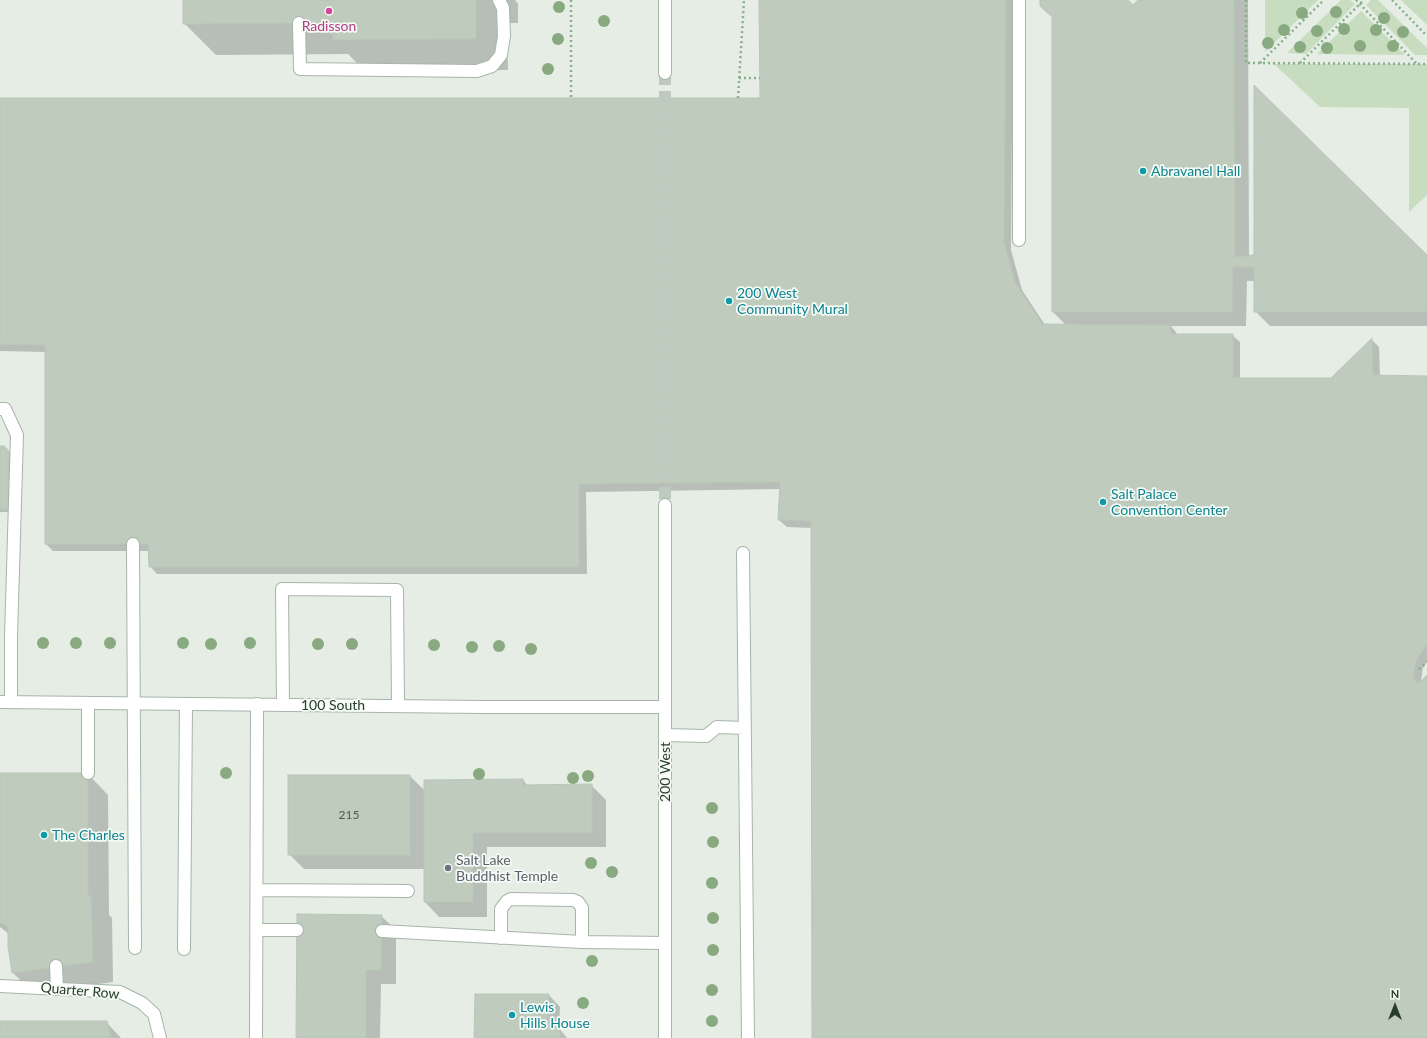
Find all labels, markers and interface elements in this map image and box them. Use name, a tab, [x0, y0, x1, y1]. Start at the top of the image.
marker: Radisson	[324, 6, 334, 16]
place label: Radisson	[302, 18, 356, 34]
place label: Abravanel Hall	[1151, 163, 1240, 179]
marker: Abravanel Hall	[1138, 166, 1148, 176]
place label: 200 West Community Mural	[737, 285, 848, 318]
marker: 200 West Community Mural	[724, 296, 734, 306]
place label: Salt Palace Convention Center	[1111, 486, 1228, 518]
marker: Salt Palace Convention Center	[1098, 497, 1108, 507]
street label: 100 South	[301, 697, 365, 713]
street label: 200 West	[657, 742, 673, 802]
house number: 215	[339, 808, 359, 822]
place label: The Charles	[52, 827, 125, 843]
marker: The Charles	[39, 830, 49, 840]
place label: Salt Lake Buddhist Temple	[456, 852, 558, 884]
marker: Salt Lake Buddhist Temple	[443, 863, 453, 873]
street label: Quarter Row	[40, 979, 120, 1003]
north arrow	[1375, 986, 1415, 1026]
text: N	[1391, 987, 1399, 1000]
place label: Lewis Hills House	[520, 999, 590, 1032]
marker: Lewis Hills House	[507, 1010, 517, 1020]

